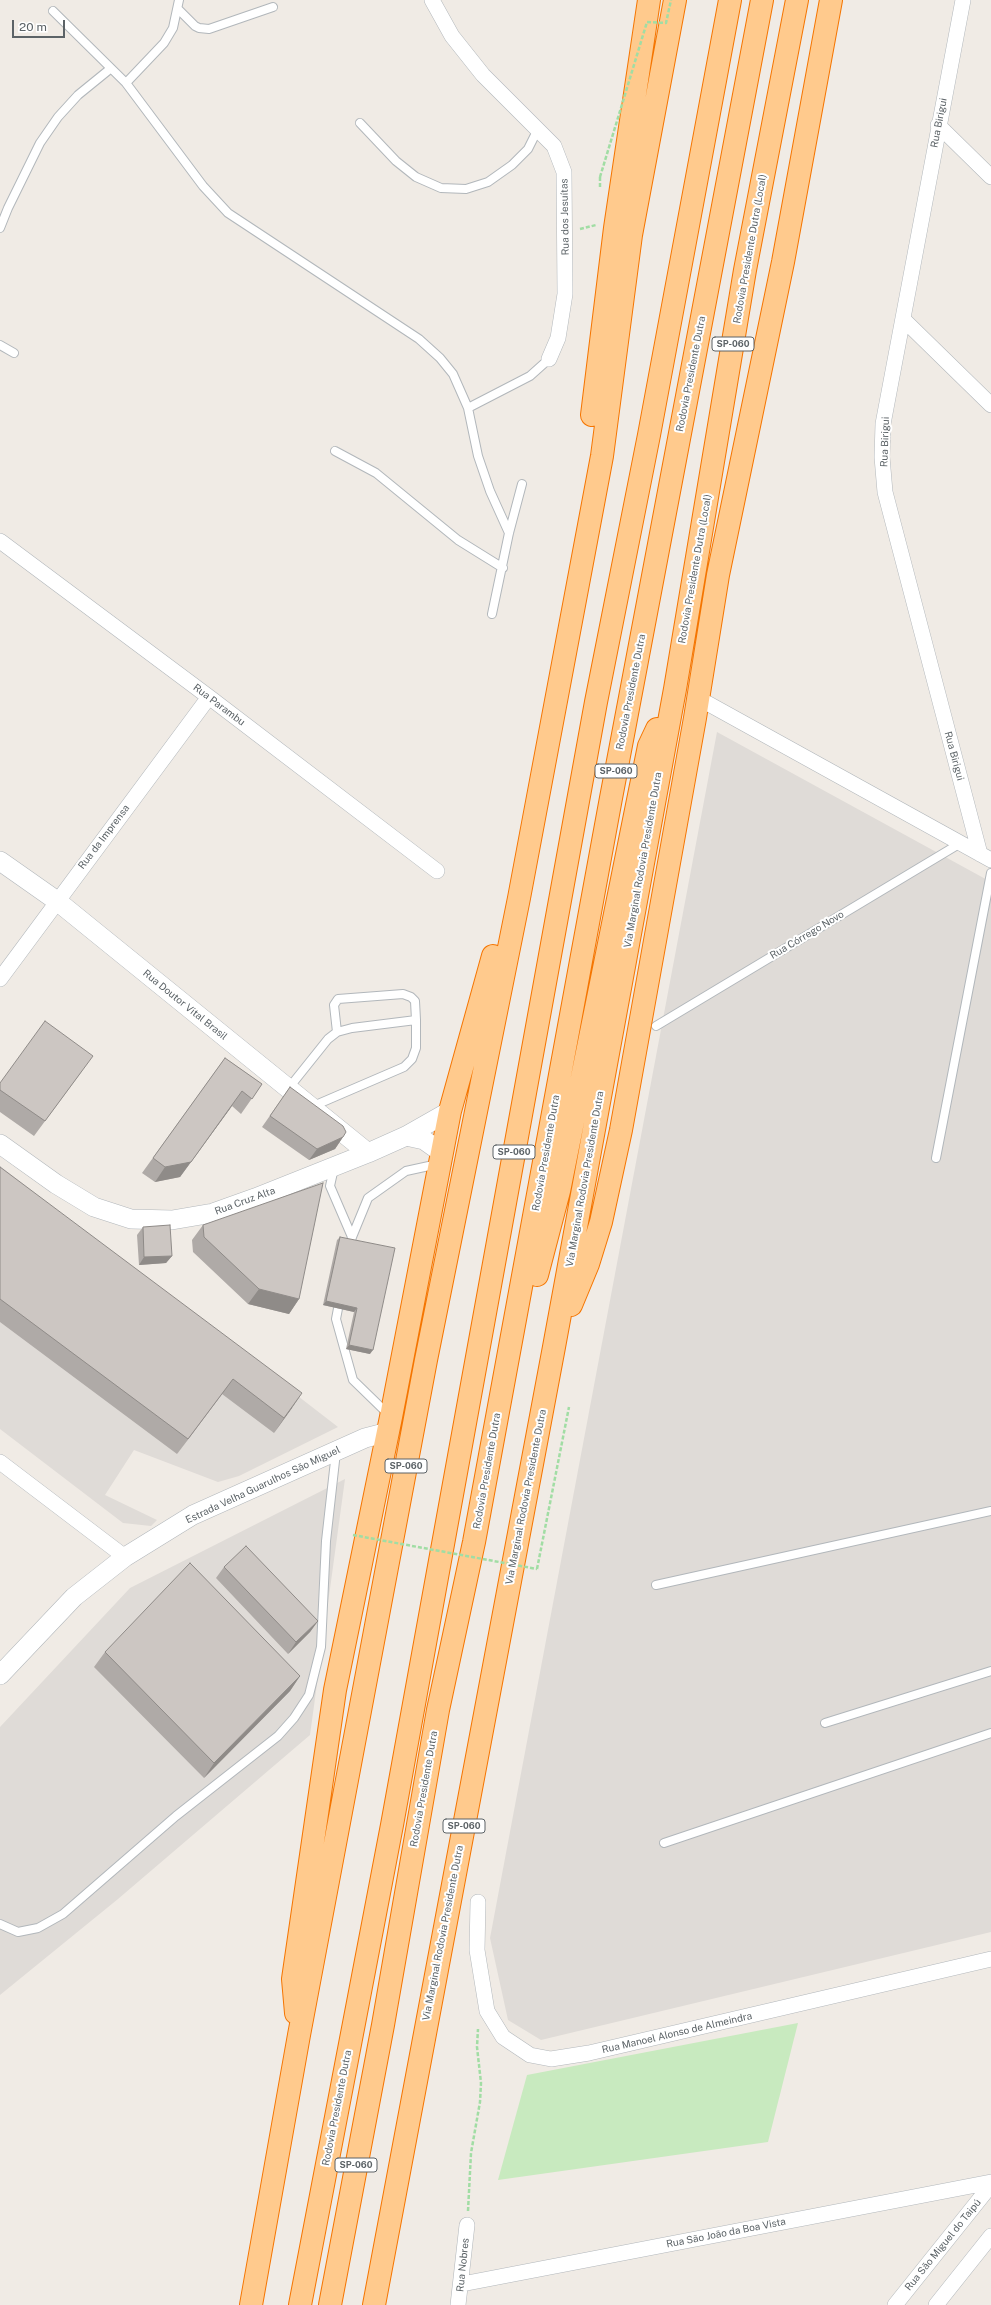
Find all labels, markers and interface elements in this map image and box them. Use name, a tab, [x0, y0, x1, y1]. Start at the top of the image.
scale bar	[14, 12, 67, 38]
text: 20 m	[19, 20, 47, 34]
street label: Rua Birigui	[928, 97, 950, 149]
street label: Rodovia Presidente Dutra (Local)	[731, 173, 769, 325]
street label: Rua dos Jesuítas	[558, 179, 572, 255]
street label: Rodovia Presidente Dutra	[674, 315, 708, 433]
road number: SP-060	[712, 337, 754, 351]
street label: Rua Birigui	[878, 417, 892, 467]
street label: Rodovia Presidente Dutra (Local)	[676, 493, 714, 645]
street label: Rodovia Presidente Dutra	[614, 633, 648, 751]
street label: Rua Parambu	[191, 682, 247, 728]
street label: Rua Birigui	[942, 730, 966, 782]
road number: SP-060	[595, 764, 637, 778]
street label: Via Marginal Rodovia Presidente Dutra	[622, 771, 664, 949]
street label: Rua da Imprensa	[76, 802, 132, 872]
street label: Rua Córrego Novo	[768, 908, 846, 962]
street label: Rua Doutor Vital Brasil	[140, 967, 230, 1043]
street label: Via Marginal Rodovia Presidente Dutra	[564, 1090, 606, 1268]
street label: Rodovia Presidente Dutra	[530, 1094, 562, 1212]
road number: SP-060	[493, 1145, 535, 1159]
street label: Rua Cruz Alta	[213, 1185, 277, 1217]
street label: Via Marginal Rodovia Presidente Dutra	[503, 1408, 549, 1586]
street label: Rodovia Presidente Dutra	[471, 1412, 503, 1530]
street label: Estrada Velha Guarulhos São Miguel	[184, 1444, 342, 1526]
road number: SP-060	[385, 1459, 427, 1473]
street label: Rodovia Presidente Dutra	[408, 1730, 440, 1848]
road number: SP-060	[443, 1819, 485, 1833]
street label: Via Marginal Rodovia Presidente Dutra	[420, 1844, 466, 2022]
street label: Rua Manoel Alonso de Almeindra	[601, 2010, 753, 2056]
street label: Rodovia Presidente Dutra	[320, 2049, 354, 2167]
road number: SP-060	[335, 2158, 377, 2172]
street label: Rua São Miguel do Taipú	[902, 2197, 984, 2293]
street label: Rua São João da Boa Vista	[665, 2216, 787, 2250]
street label: Rua Nobres	[454, 2237, 472, 2293]

